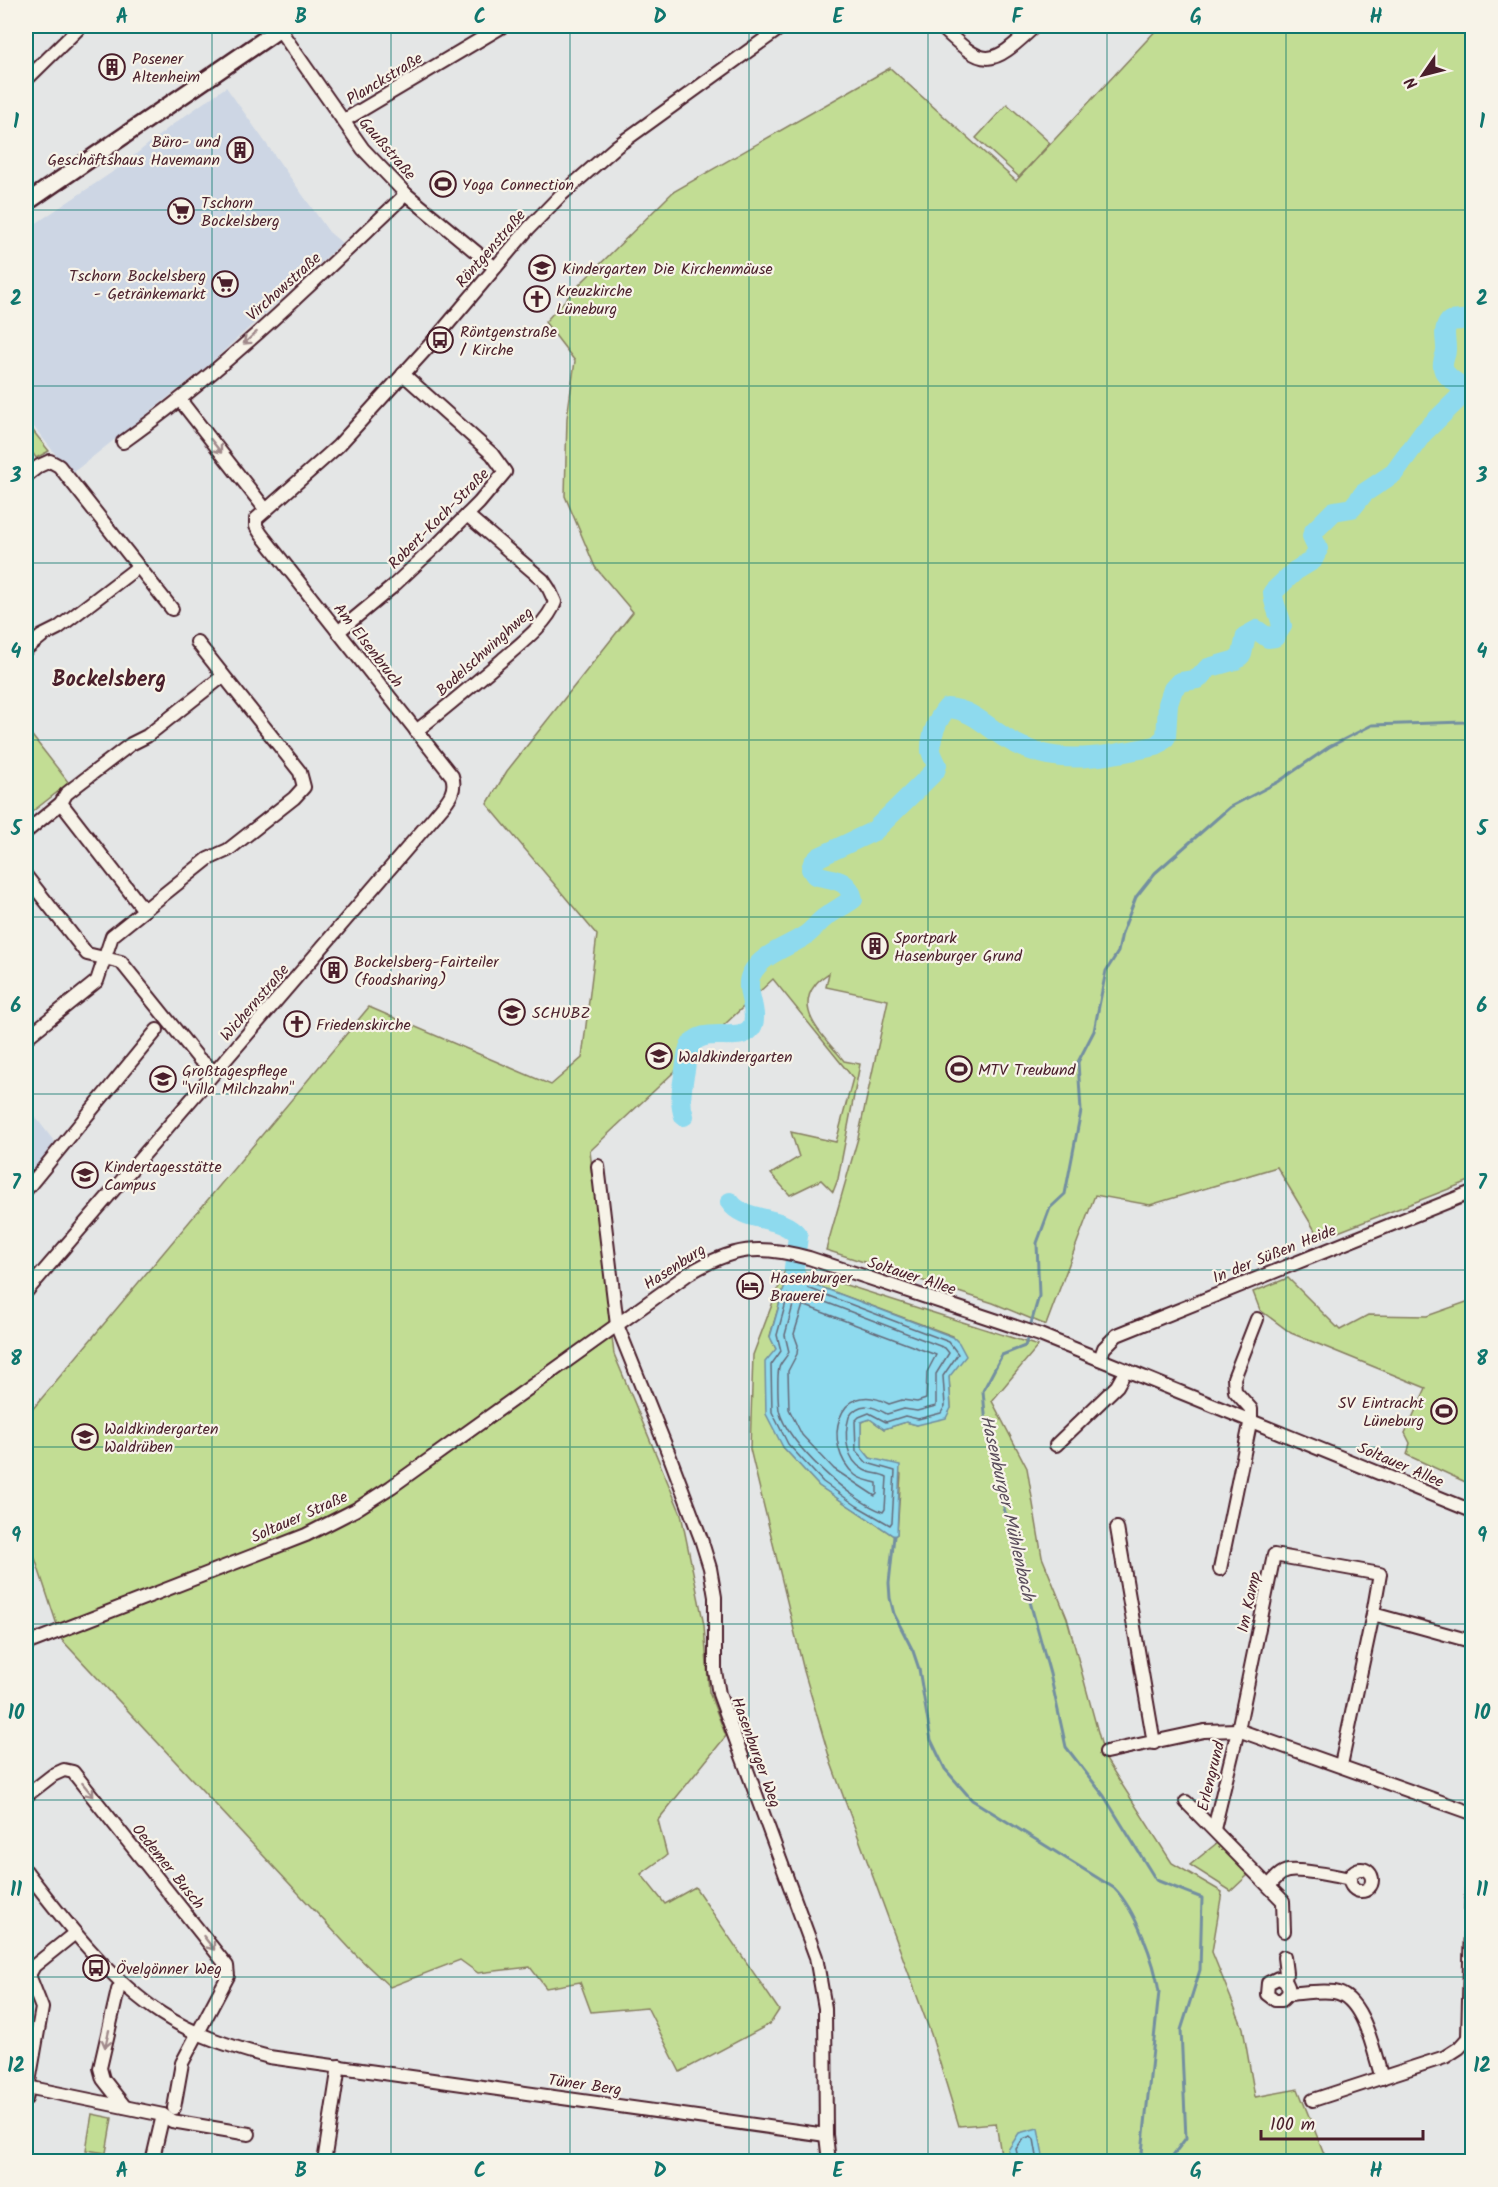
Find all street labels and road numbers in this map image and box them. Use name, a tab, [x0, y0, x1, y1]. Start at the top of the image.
street label: Planckstraße	[342, 47, 428, 112]
street label: Gaußstraße	[352, 112, 421, 186]
street label: Röntgenstraße	[450, 204, 532, 294]
street label: Virchowstraße	[241, 246, 327, 328]
street label: Robert-Koch-Straße	[383, 463, 496, 576]
street label: Am Elsenbruch	[327, 598, 409, 694]
street label: Bodelschwinghweg	[431, 601, 539, 703]
street label: Wichernstraße	[214, 959, 296, 1047]
street label: In der Süßen Heide	[1209, 1218, 1340, 1291]
street label: Hasenburg	[639, 1238, 711, 1297]
street label: Soltauer Allee	[864, 1250, 959, 1303]
street label: Soltauer Allee	[1353, 1436, 1448, 1495]
street label: Soltauer Straße	[247, 1485, 352, 1550]
street label: Im Kamp	[1231, 1569, 1268, 1635]
street label: Hasenburger Weg	[724, 1694, 787, 1811]
street label: Erlengrund	[1191, 1738, 1232, 1814]
street label: Oedemer Busch	[125, 1819, 210, 1915]
street label: Tüner Berg	[546, 2068, 623, 2103]

